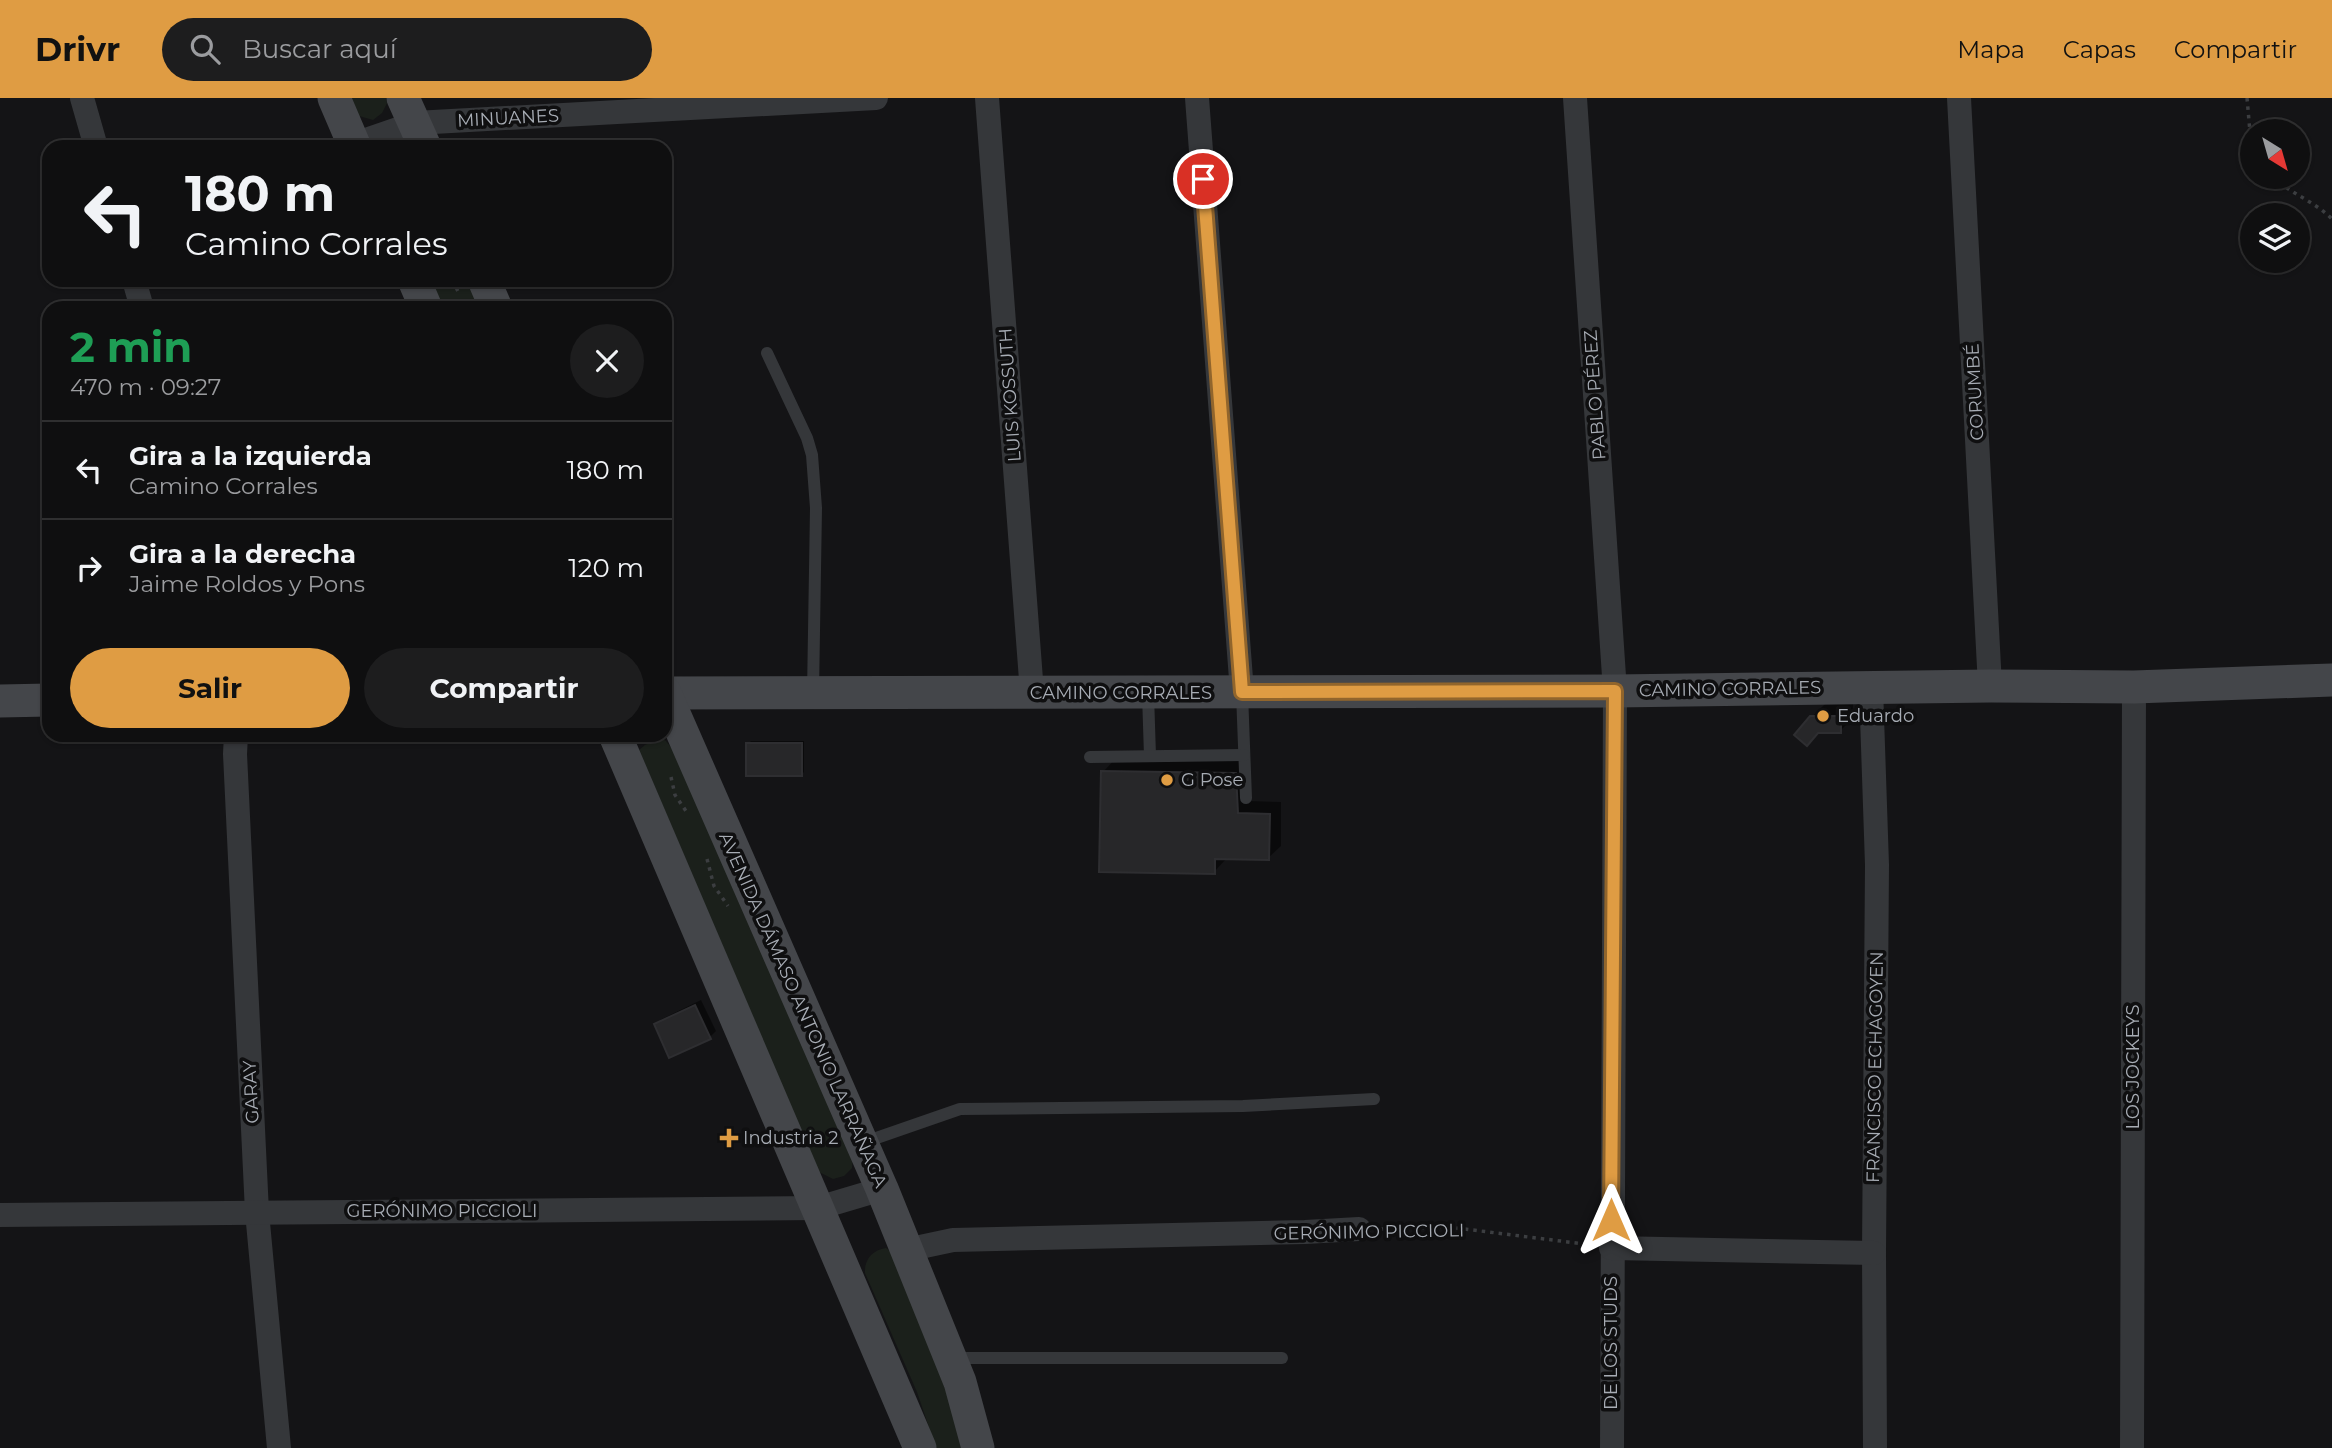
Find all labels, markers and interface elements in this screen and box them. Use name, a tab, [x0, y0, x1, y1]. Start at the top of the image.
search box	[162, 18, 652, 81]
text: Drivr	[35, 29, 120, 69]
icon: search	[186, 30, 224, 68]
text: Buscar aquí	[242, 33, 397, 65]
text: Mapa	[1957, 35, 2025, 64]
text: Capas	[2063, 35, 2136, 64]
text: Compartir	[2174, 35, 2297, 64]
street label: MINUANES	[457, 104, 559, 132]
north arrow	[2240, 119, 2310, 189]
map controls	[2240, 119, 2310, 273]
pin	[1173, 149, 1233, 209]
icon: arrive	[1184, 160, 1222, 198]
text: 180 m	[185, 164, 335, 223]
icon: left	[70, 168, 161, 259]
button: layers	[2240, 203, 2310, 273]
text: Camino Corrales	[185, 224, 448, 263]
text: 2 min	[70, 321, 192, 373]
button: close	[570, 324, 644, 398]
street label: LUIS KOSSUTH	[994, 327, 1026, 463]
street label: PABLO PÉREZ	[1579, 329, 1611, 461]
street label: CORUMBÉ	[1961, 343, 1989, 441]
text: 470 m · 09:27	[70, 373, 221, 401]
text: Gira a la izquierda	[129, 440, 372, 472]
icon: left	[70, 451, 108, 489]
text: 180 m	[566, 454, 644, 486]
text: Camino Corrales	[129, 472, 318, 500]
text: Gira a la derecha	[129, 538, 356, 570]
icon: right	[70, 549, 108, 587]
text: 120 m	[568, 552, 644, 584]
text: Jaime Roldos y Pons	[129, 570, 365, 598]
button: Salir	[70, 648, 350, 728]
button: Compartir	[364, 648, 644, 728]
street label: CAMINO CORRALES	[1639, 676, 1821, 702]
street label: CAMINO CORRALES	[1030, 682, 1212, 704]
place label: Eduardo	[1837, 705, 1914, 727]
marker: Eduardo	[1815, 708, 1831, 724]
place label: G Pose	[1181, 769, 1243, 791]
marker: G Pose	[1159, 772, 1175, 788]
street label: AVENIDA DÁMASO ANTONIO LARRAÑAGA	[714, 829, 892, 1191]
street label: FRANCISCO ECHAGOYEN	[1862, 951, 1888, 1183]
street label: LOS JOCKEYS	[2122, 1004, 2144, 1130]
street label: GARAY	[238, 1059, 264, 1124]
place label: Industria 2	[743, 1127, 838, 1149]
marker: Industria 2	[721, 1130, 737, 1146]
position arrow	[1574, 1183, 1648, 1257]
street label: GERÓNIMO PICCIOLI	[347, 1200, 537, 1222]
street label: GERÓNIMO PICCIOLI	[1273, 1219, 1465, 1245]
street label: DE LOS STUDS	[1600, 1276, 1622, 1410]

